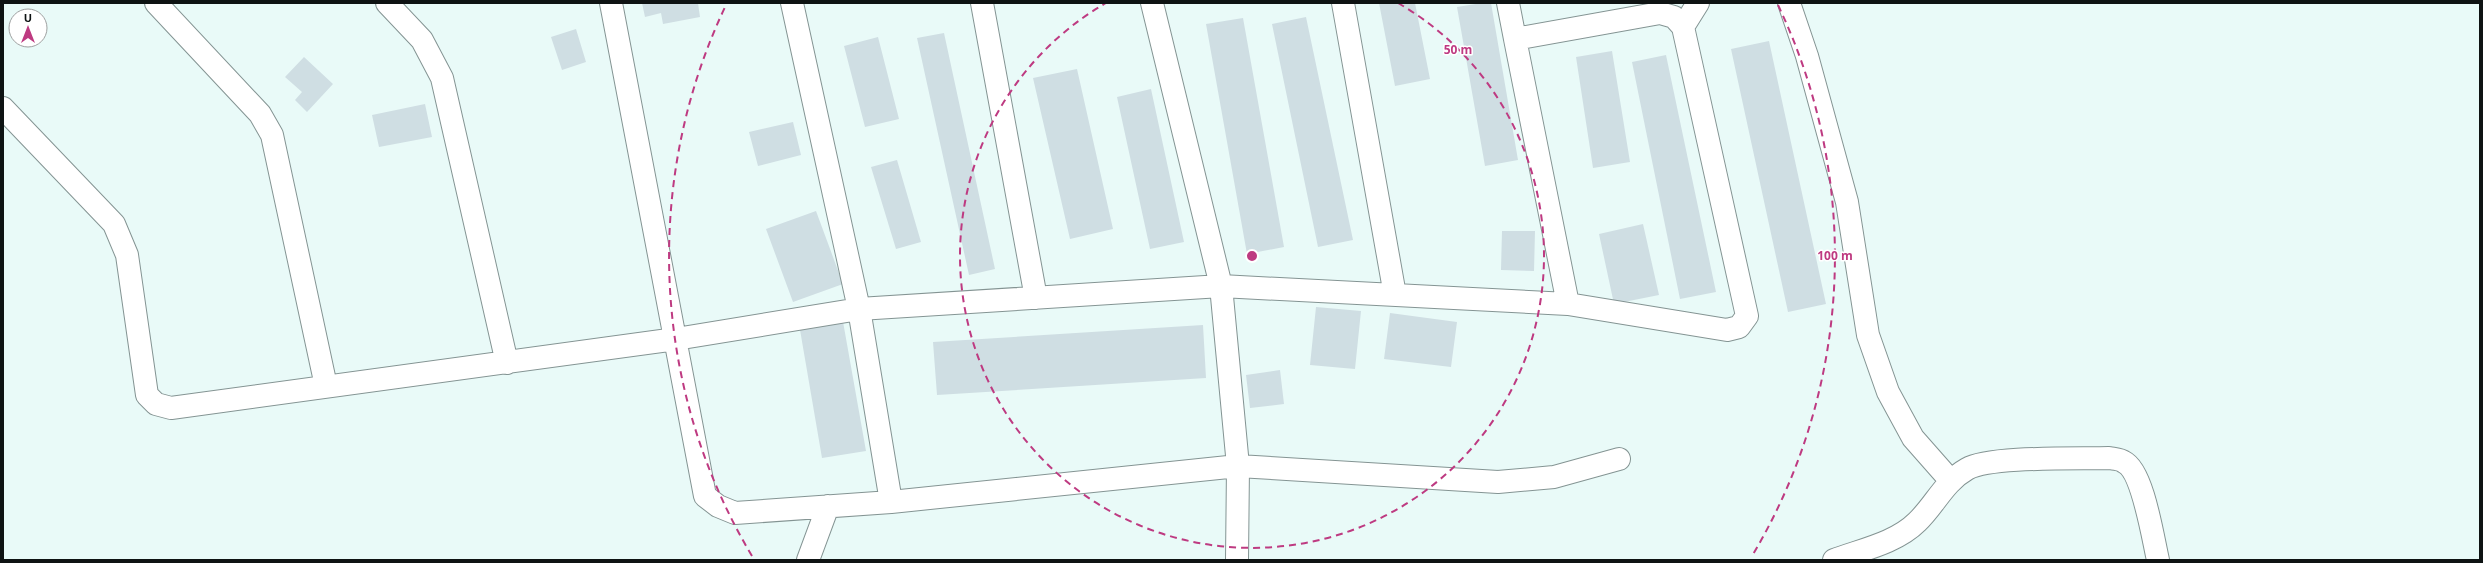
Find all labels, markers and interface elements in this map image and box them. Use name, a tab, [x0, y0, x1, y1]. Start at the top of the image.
north arrow	[8, 8, 48, 48]
text: U	[24, 10, 32, 25]
text: 50 m	[1444, 41, 1472, 58]
text: 100 m	[1817, 247, 1853, 264]
centre of rings	[1245, 249, 1259, 263]

